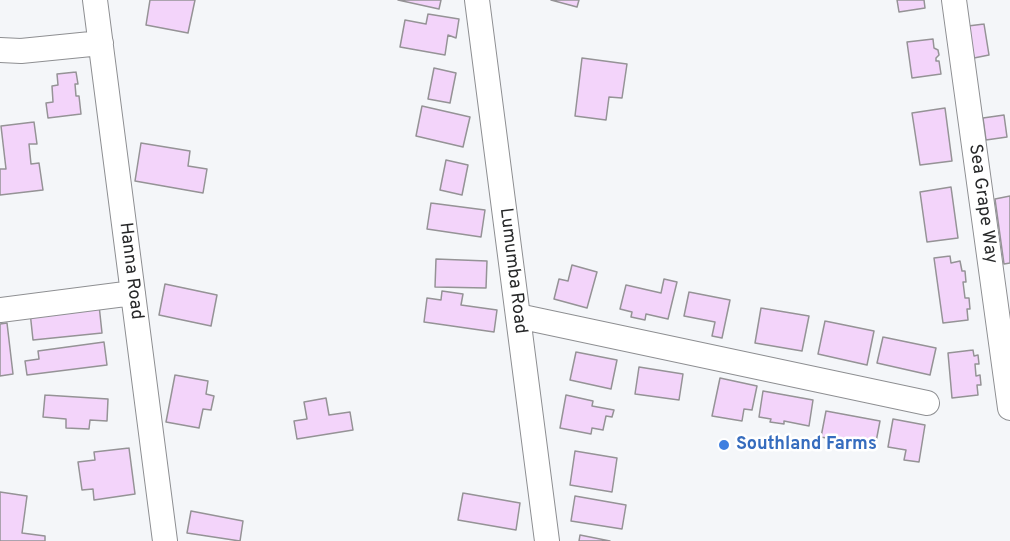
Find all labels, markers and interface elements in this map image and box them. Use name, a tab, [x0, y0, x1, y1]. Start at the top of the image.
street label: Sea Grape Way	[963, 143, 1001, 265]
street label: Lumumba Road	[494, 207, 530, 335]
street label: Hanna Road	[113, 221, 147, 321]
place label: Southland Farms	[736, 434, 877, 456]
marker: Southland Farms	[717, 438, 731, 452]

